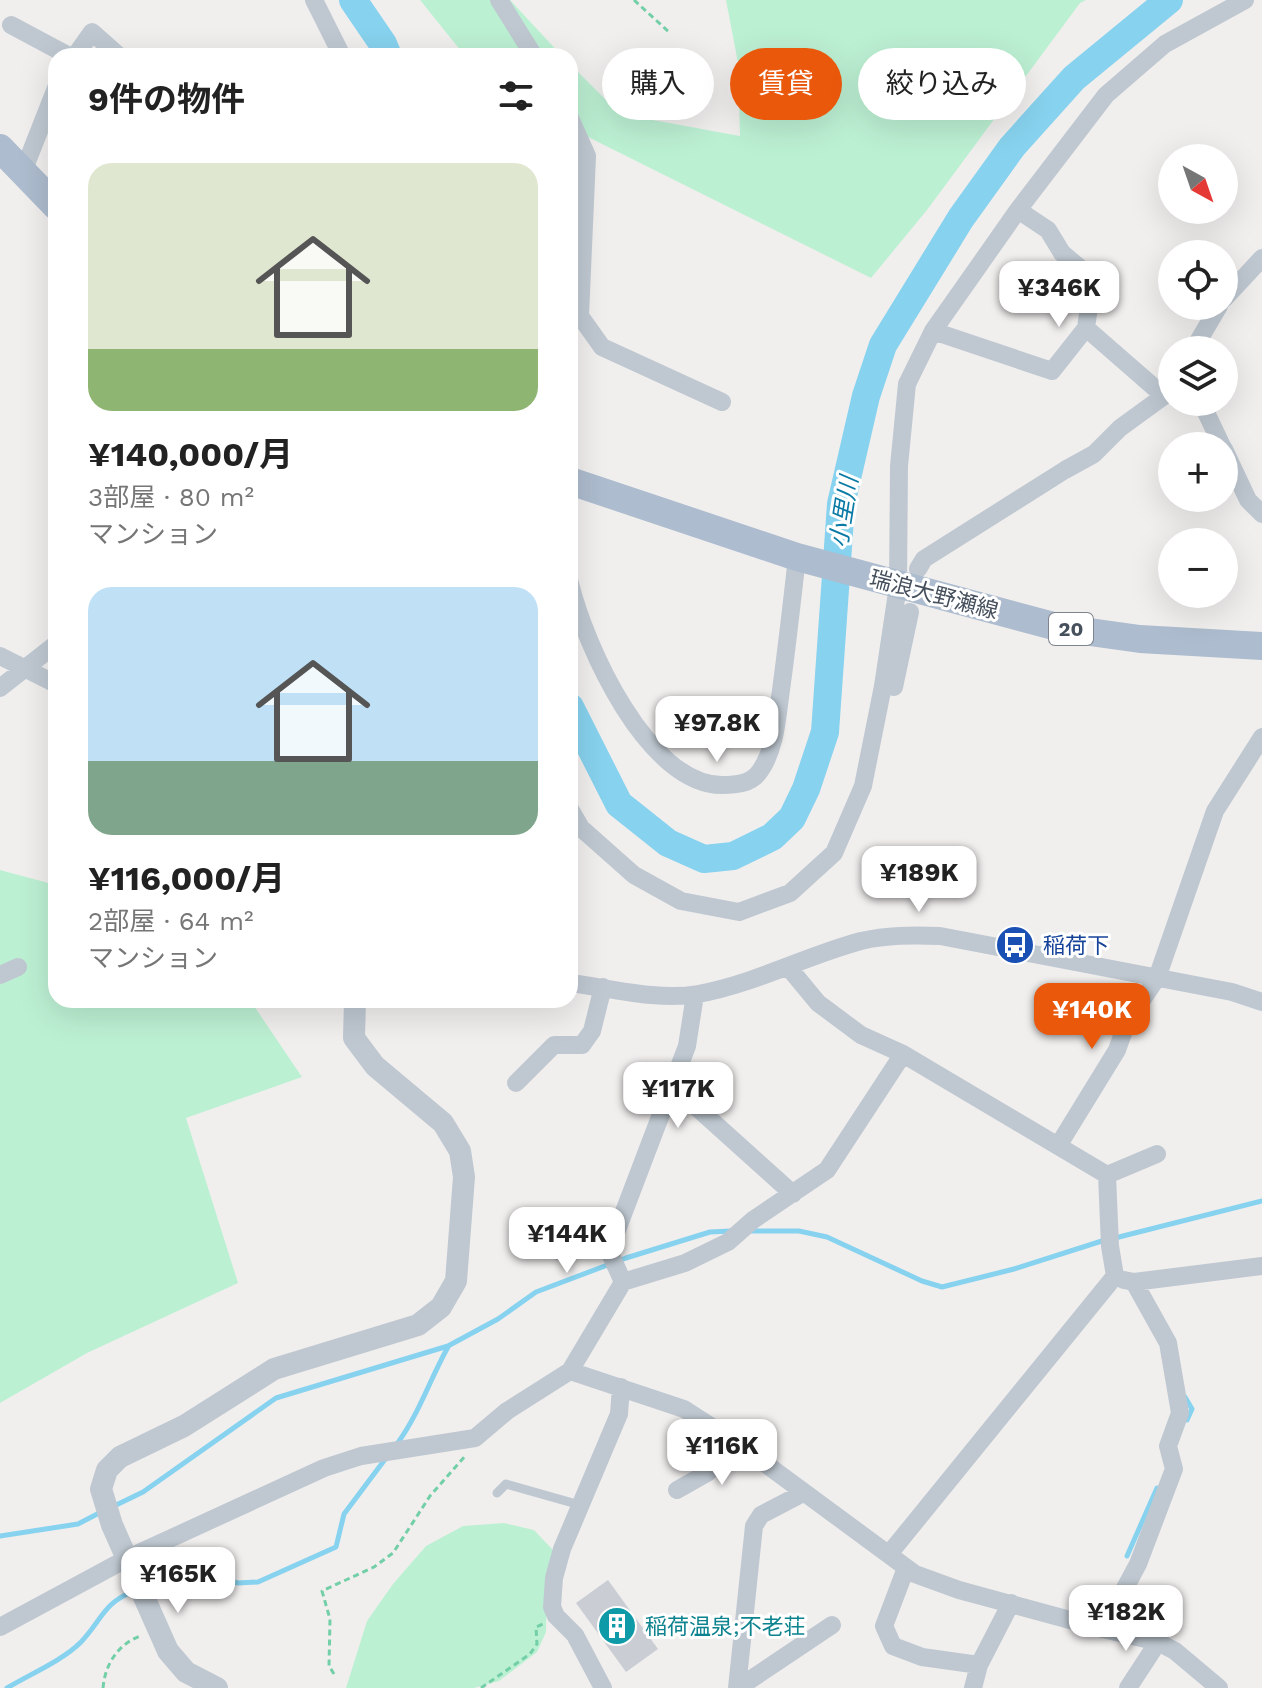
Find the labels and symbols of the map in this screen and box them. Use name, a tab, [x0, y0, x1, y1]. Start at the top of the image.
north arrow	[1158, 144, 1238, 224]
pin: ¥346K	[1003, 261, 1115, 329]
water label: 小里川	[825, 471, 864, 550]
street label: 瑞浪大野瀬線	[867, 565, 1001, 624]
road number: 20	[1049, 613, 1093, 645]
pin: ¥97.8K	[652, 696, 782, 764]
pin: ¥189K	[863, 846, 975, 914]
bus stop icon: 稲荷下	[994, 924, 1036, 966]
place label: 稲荷下	[1043, 933, 1109, 958]
pin: ¥140K	[1036, 983, 1148, 1051]
pin: ¥117K	[622, 1062, 734, 1130]
pin: ¥144K	[511, 1207, 623, 1275]
pin: ¥116K	[666, 1419, 778, 1487]
pin: ¥165K	[122, 1547, 234, 1615]
pin: ¥182K	[1070, 1585, 1182, 1653]
building icon: 稲荷温泉;不老荘	[596, 1605, 638, 1647]
place label: 稲荷温泉;不老荘	[645, 1614, 806, 1639]

